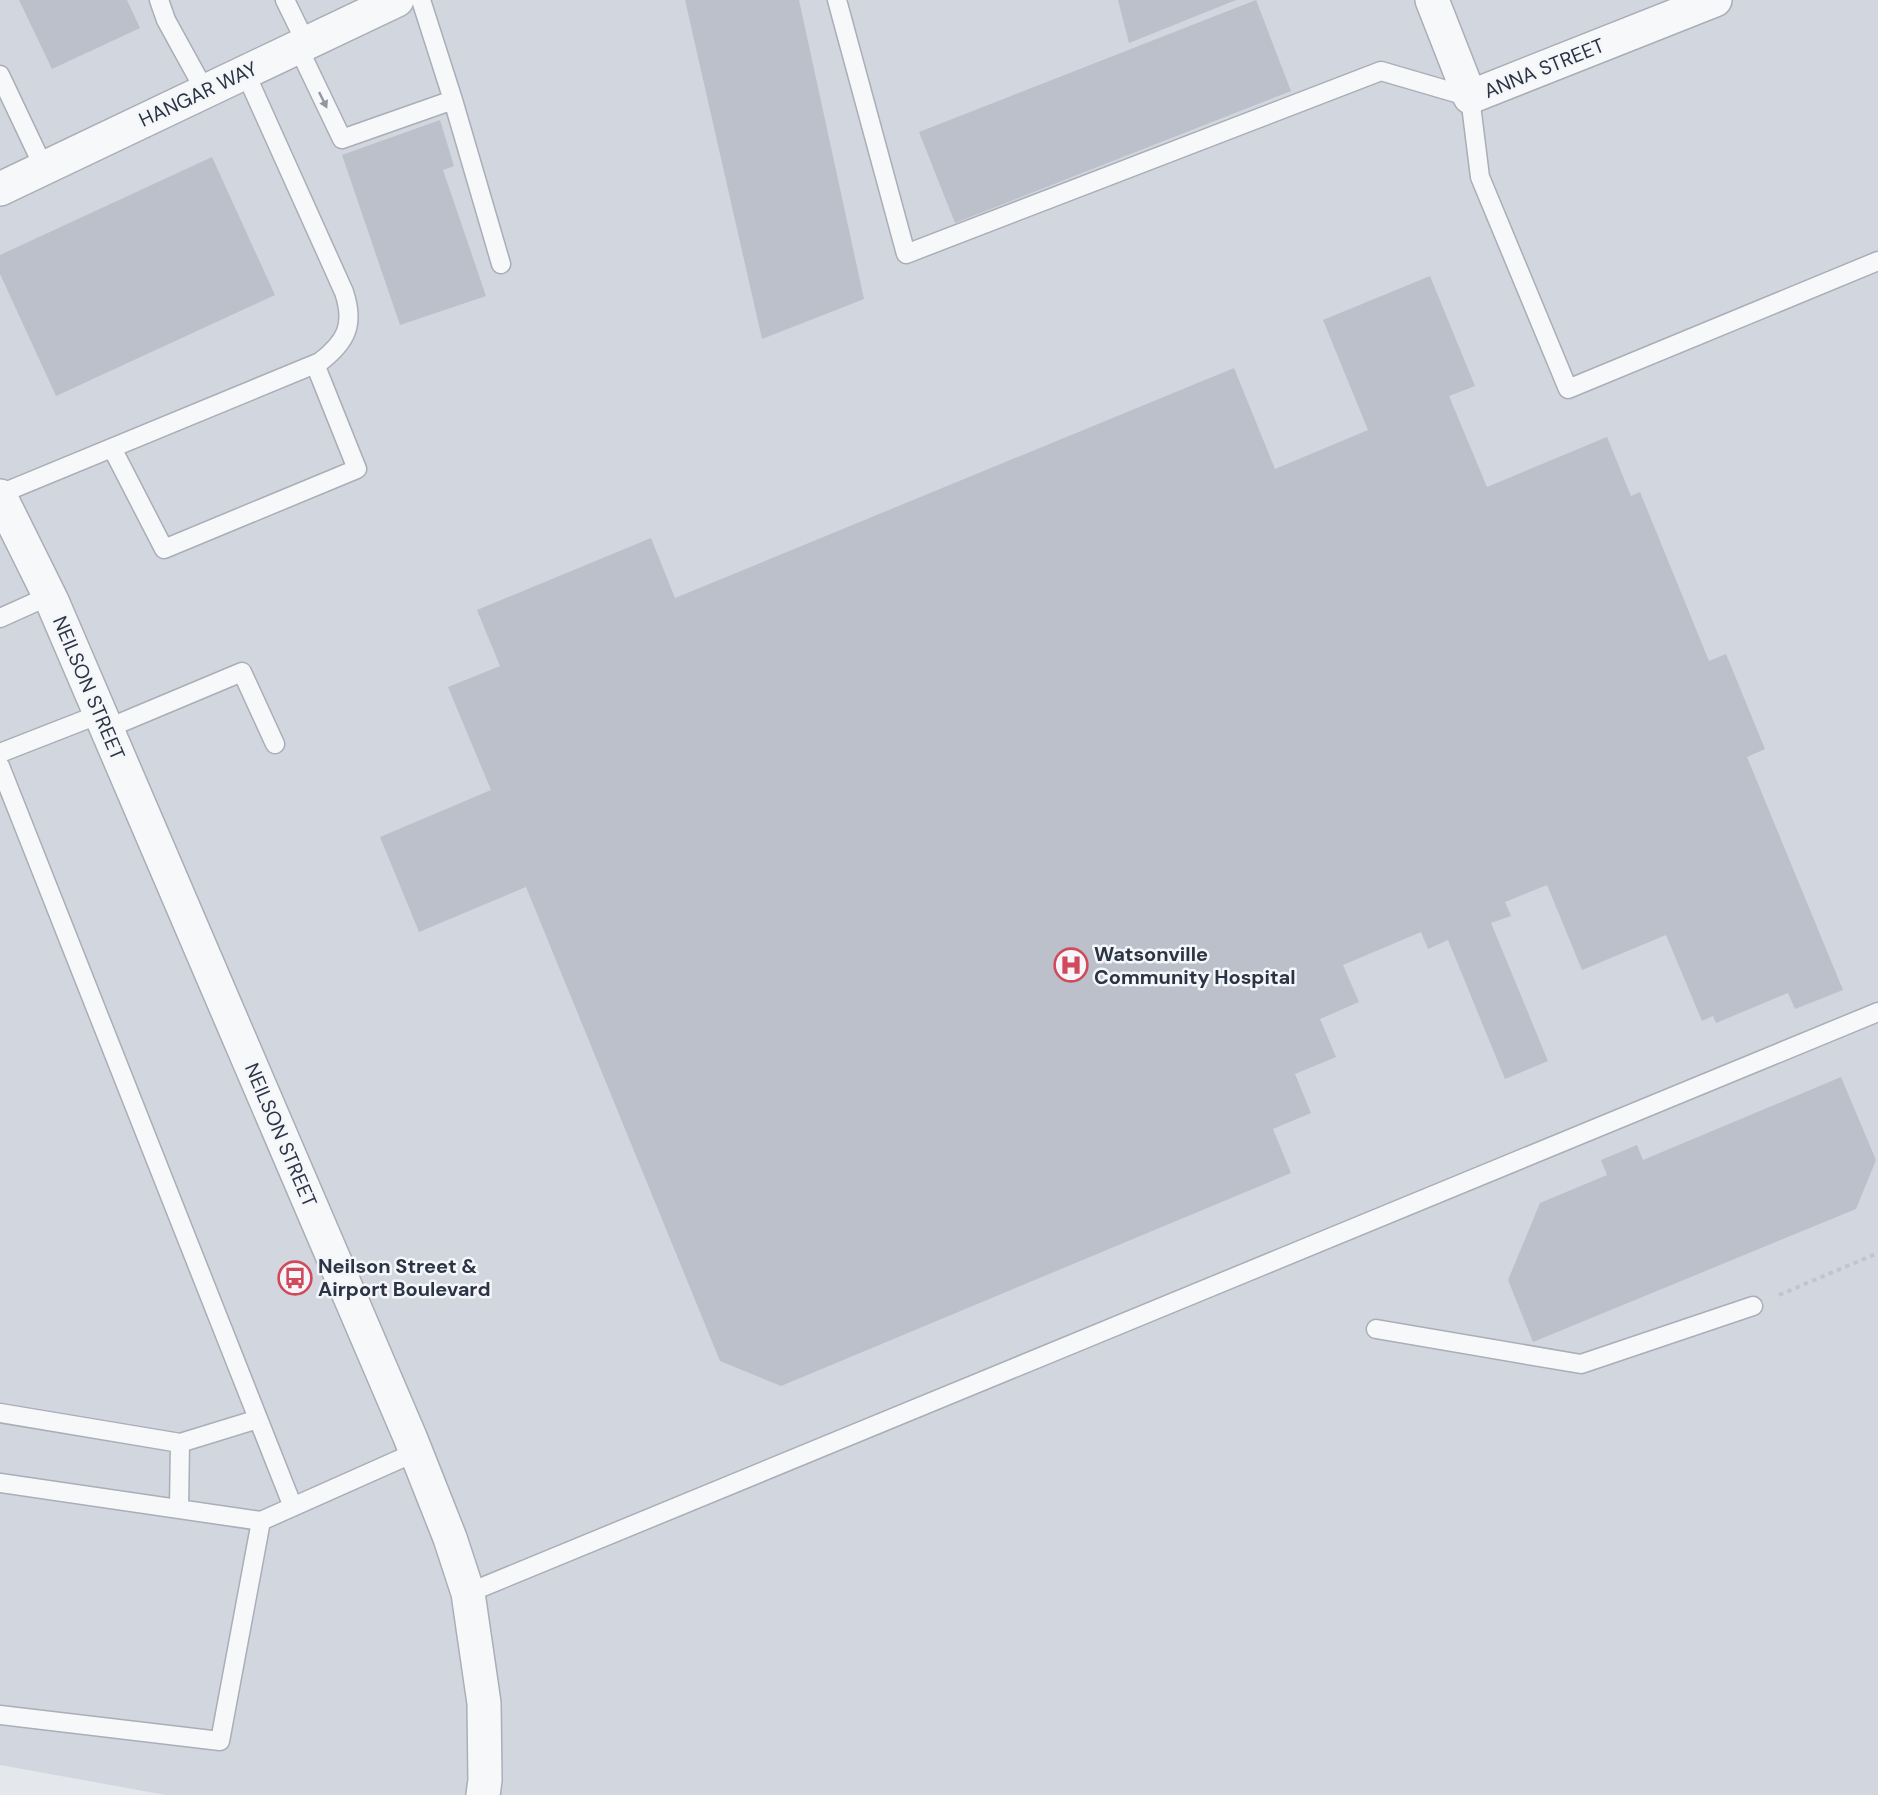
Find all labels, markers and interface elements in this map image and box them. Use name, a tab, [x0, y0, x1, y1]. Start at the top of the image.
street label: ANNA STREET	[1480, 32, 1608, 104]
street label: HANGAR WAY	[135, 55, 262, 133]
one-way arrow	[319, 91, 328, 108]
street label: NEILSON STREET	[47, 612, 131, 764]
place label: Watsonville Community Hospital	[1094, 941, 1296, 990]
hospital icon: Watsonville Community Hospital	[1053, 947, 1089, 983]
street label: NEILSON STREET	[239, 1059, 323, 1211]
place label: Neilson Street & Airport Boulevard	[318, 1253, 490, 1302]
bus stop icon: Neilson Street & Airport Boulevard	[277, 1260, 313, 1296]

